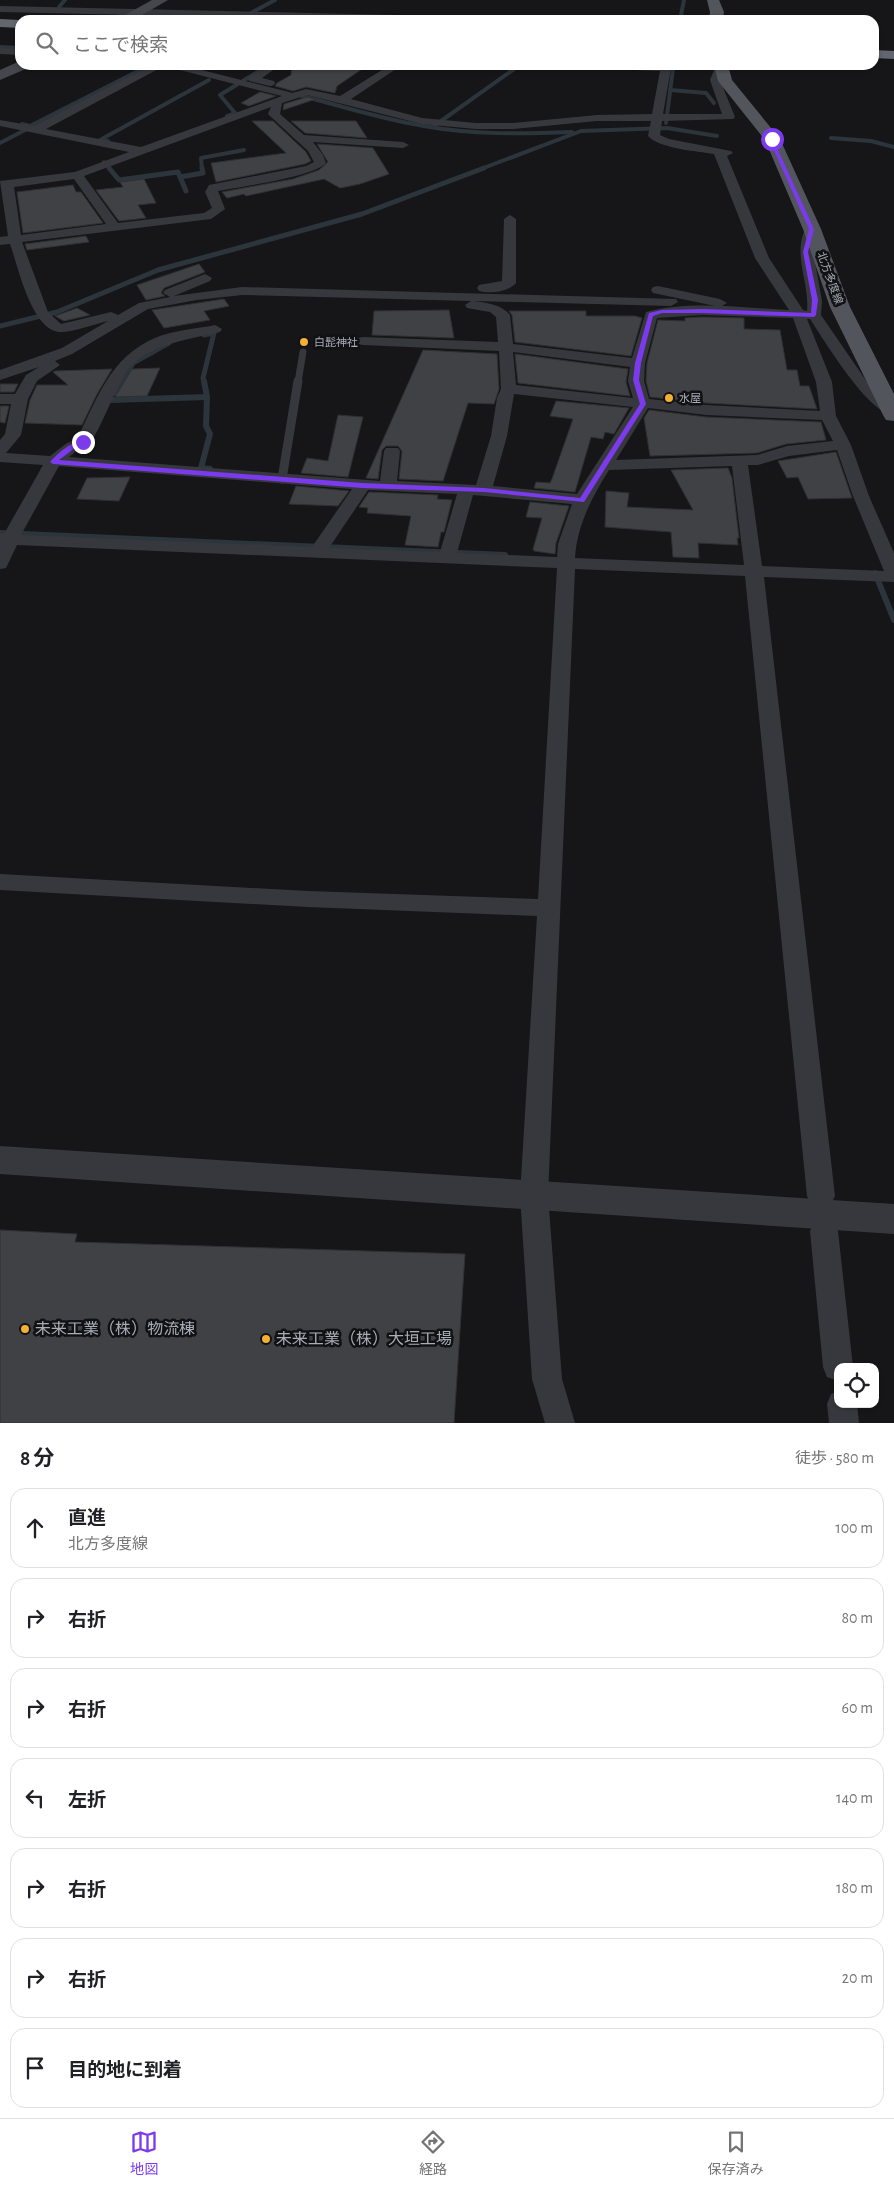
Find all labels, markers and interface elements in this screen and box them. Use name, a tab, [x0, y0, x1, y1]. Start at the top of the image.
search box	[15, 15, 879, 70]
icon: search	[33, 29, 61, 57]
text: ここで検索	[73, 36, 168, 55]
route start	[761, 128, 784, 151]
street label: 北方多度線	[815, 250, 846, 306]
marker: 白髭神社	[298, 336, 310, 348]
place label: 白髭神社	[314, 336, 358, 348]
marker: 水屋	[663, 392, 675, 404]
place label: 水屋	[679, 393, 701, 404]
route end	[72, 431, 95, 454]
place label: 未来工業（株）物流棟	[35, 1320, 195, 1337]
marker: 未来工業（株）物流棟	[19, 1323, 31, 1335]
place label: 未来工業（株）大垣工場	[276, 1330, 452, 1347]
marker: 未来工業（株）大垣工場	[260, 1333, 272, 1345]
map controls	[834, 1363, 879, 1408]
button: locate	[834, 1363, 879, 1408]
text: 8 分	[20, 1448, 55, 1469]
text: 徒歩 · 580 m	[795, 1450, 874, 1466]
text: 直進	[68, 1509, 106, 1528]
icon: ahead	[21, 1514, 49, 1542]
text: 100 m	[835, 1520, 873, 1536]
text: 北方多度線	[68, 1536, 148, 1552]
icon: right	[21, 1604, 49, 1632]
text: 80 m	[842, 1610, 873, 1626]
text: 右折	[68, 1611, 106, 1630]
icon: right	[21, 1694, 49, 1722]
text: 60 m	[842, 1700, 873, 1716]
text: 右折	[68, 1701, 106, 1720]
icon: left	[21, 1784, 49, 1812]
text: 140 m	[836, 1790, 873, 1806]
text: 左折	[68, 1791, 106, 1810]
icon: right	[21, 1874, 49, 1902]
text: 180 m	[836, 1880, 873, 1896]
text: 右折	[68, 1881, 106, 1900]
icon: right	[21, 1964, 49, 1992]
text: 20 m	[842, 1970, 873, 1986]
text: 右折	[68, 1971, 106, 1990]
icon: arrive	[21, 2054, 49, 2082]
text: 目的地に到着	[68, 2061, 182, 2080]
tab: 地図	[130, 2128, 158, 2179]
tab: 経路	[419, 2128, 447, 2179]
tab: 保存済み	[708, 2128, 764, 2179]

